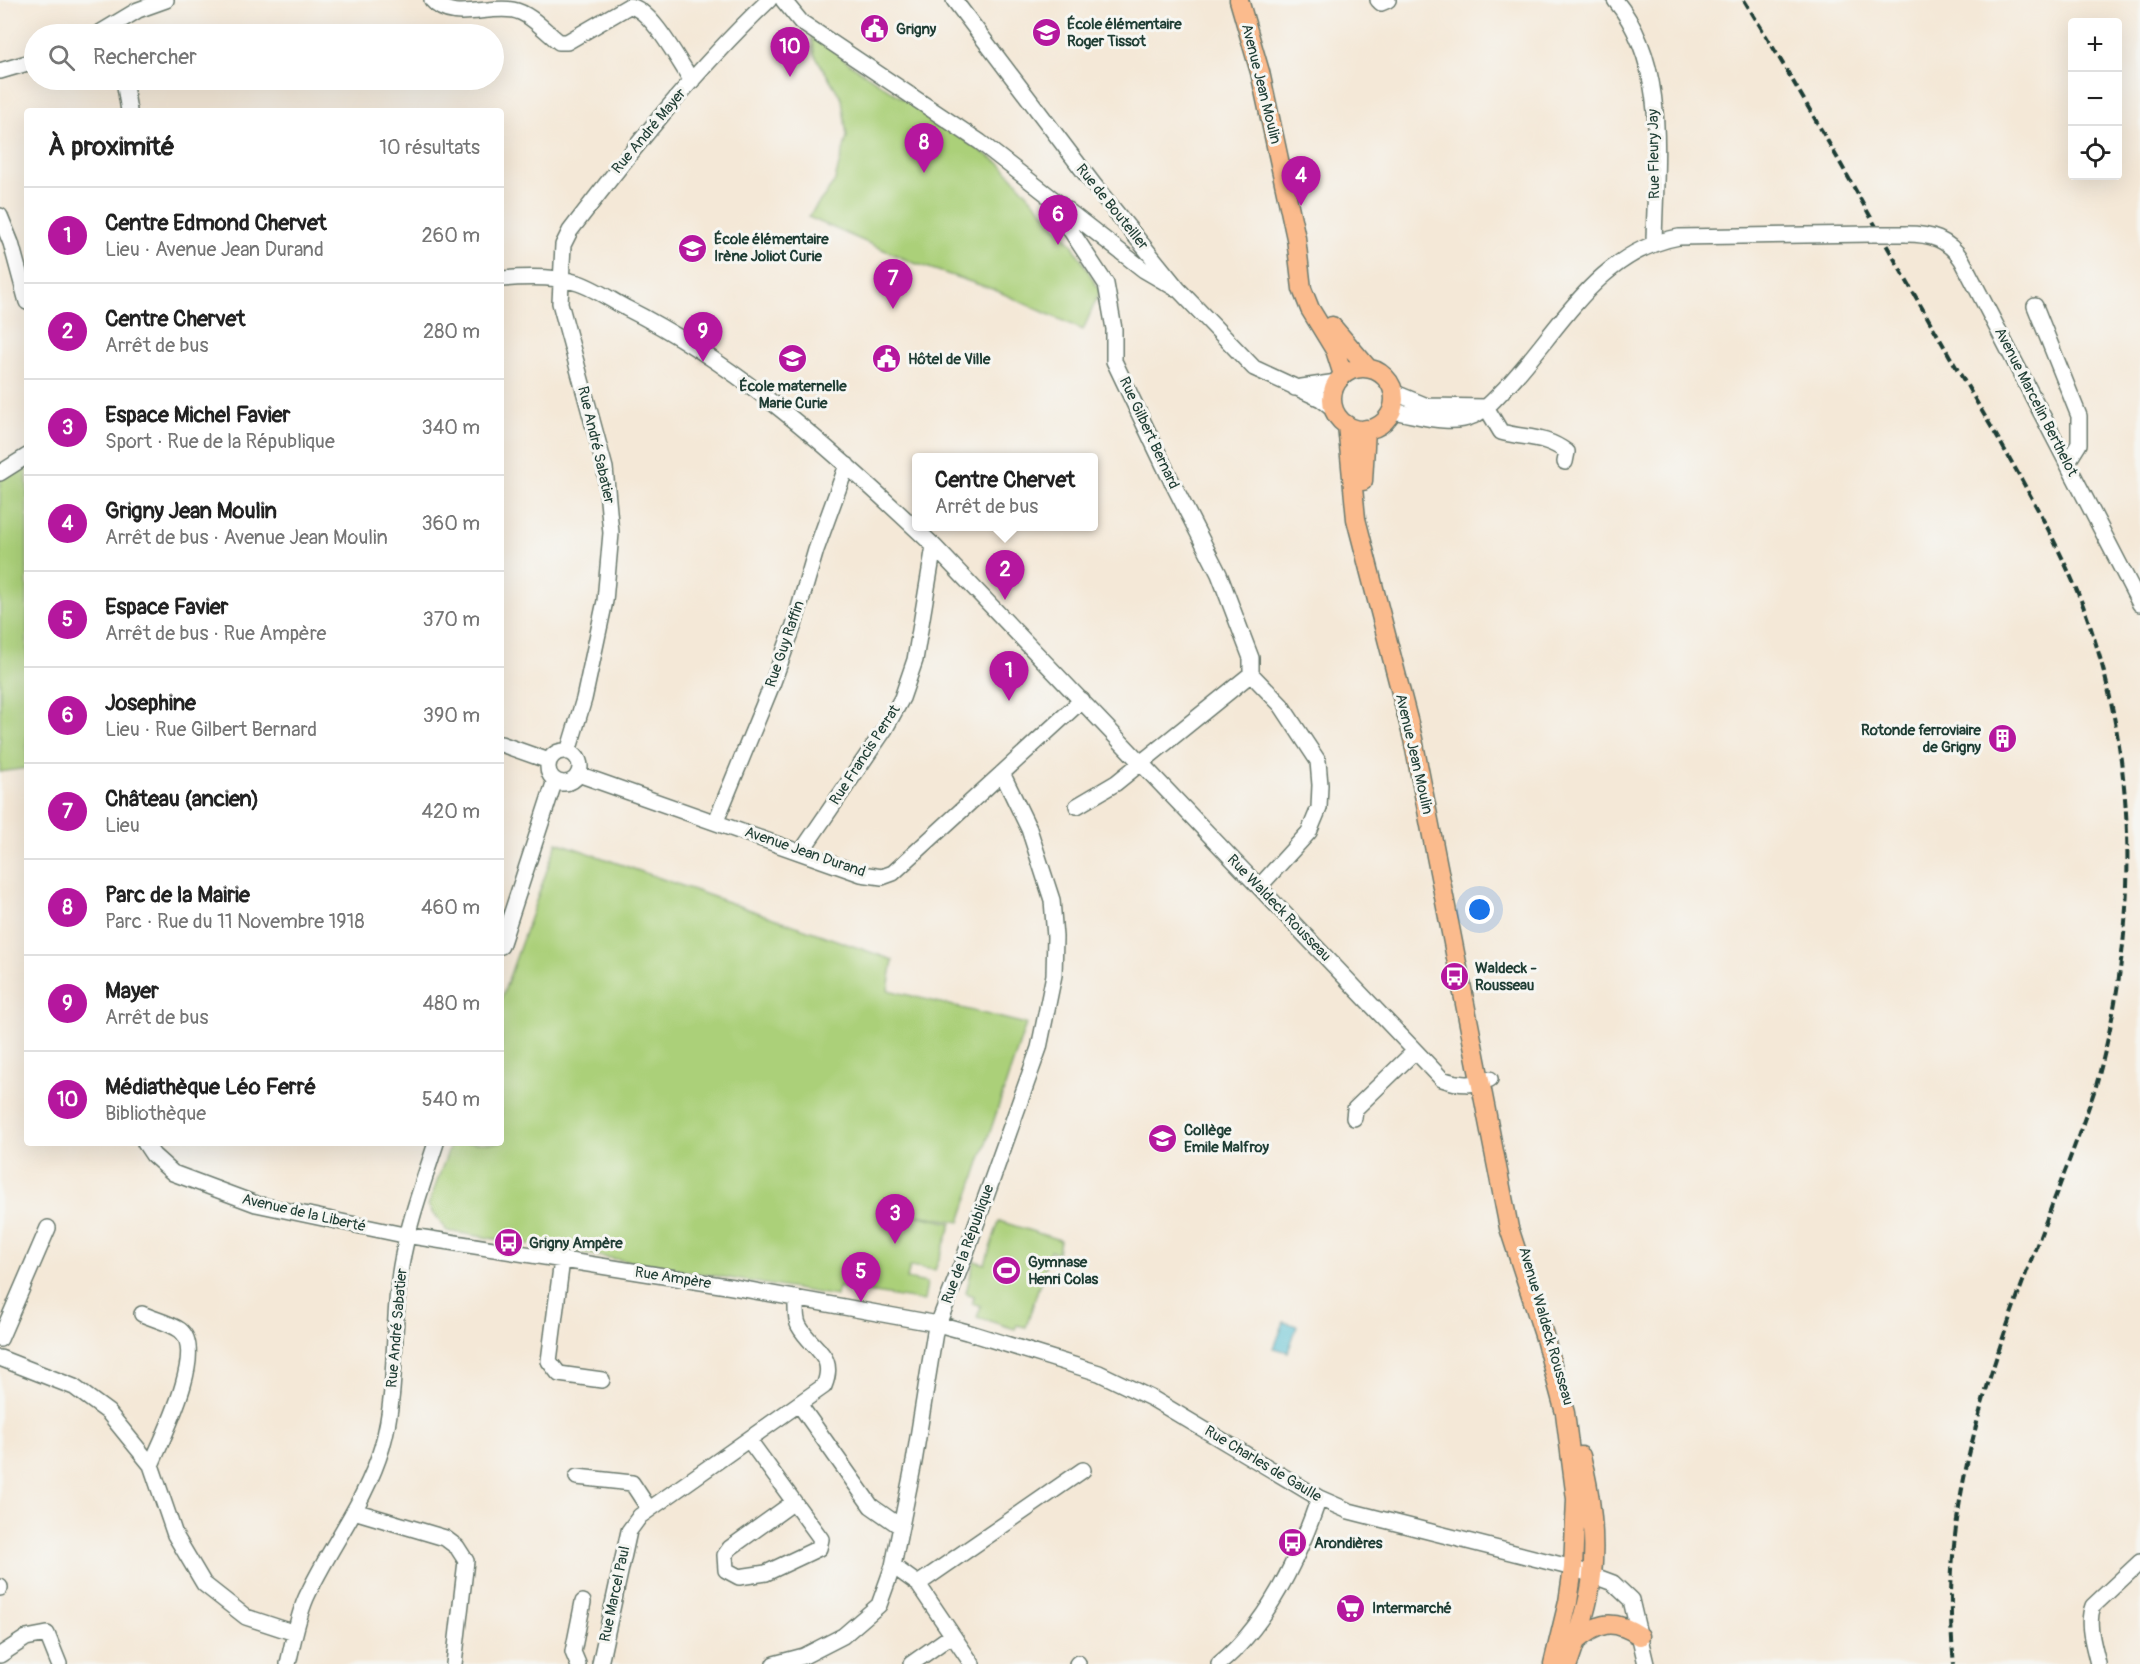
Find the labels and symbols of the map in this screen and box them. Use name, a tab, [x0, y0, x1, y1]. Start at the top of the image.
public building icon: Grigny	[859, 13, 891, 45]
place label: École élémentaire Roger Tissot	[1067, 15, 1182, 51]
school or university icon: École élémentaire Roger Tissot	[1030, 17, 1062, 49]
place label: Grigny	[896, 20, 937, 39]
street label: Avenue Jean Moulin	[1237, 22, 1285, 146]
pin: 10	[770, 28, 810, 77]
street label: Rue André Mayer	[608, 84, 691, 178]
street label: Rue Fleury Jay	[1644, 108, 1664, 199]
pin: 8	[904, 124, 944, 173]
pin: 4	[1282, 156, 1320, 206]
street label: Rue de Bouteiller	[1072, 160, 1153, 254]
pin: 6	[1038, 196, 1078, 245]
place label: École élémentaire Irène Joliot Curie	[714, 230, 829, 266]
school or university icon: École élémentaire Irène Joliot Curie	[677, 232, 709, 264]
pin: 7	[874, 260, 912, 309]
pin: 9	[684, 312, 722, 362]
street label: Avenue Marcelin Berthelot	[1990, 324, 2082, 481]
school or university icon: École maternelle Marie Curie	[777, 343, 809, 375]
public building icon: Hôtel de Ville	[871, 343, 903, 375]
place label: Hôtel de Ville	[908, 350, 991, 369]
street label: Rue Gilbert Bernard	[1115, 374, 1183, 492]
place label: École maternelle Marie Curie	[739, 377, 847, 413]
street label: Rue André Sabatier	[573, 384, 619, 506]
pin: 2	[986, 550, 1024, 600]
street label: Rue Guy Raffin	[761, 598, 809, 690]
pin: 1	[990, 652, 1028, 701]
street label: Avenue Jean Moulin	[1391, 692, 1437, 816]
street label: Rue Francis Perrat	[826, 701, 905, 809]
place label: Rotonde ferroviaire de Grigny	[1861, 721, 1982, 757]
building icon: Rotonde ferroviaire de Grigny	[1986, 723, 2018, 755]
street label: Avenue Jean Durand	[742, 822, 868, 882]
street label: Rue Waldeck Rousseau	[1223, 850, 1335, 966]
your location	[1465, 895, 1494, 924]
place label: Waldeck - Rousseau	[1475, 959, 1537, 995]
bus stop icon: Waldeck - Rousseau	[1438, 961, 1470, 993]
place label: Collège Emile Malfroy	[1184, 1121, 1270, 1157]
school or university icon: Collège Emile Malfroy	[1147, 1123, 1179, 1155]
street label: Rue de la République	[938, 1181, 999, 1306]
street label: Avenue de la Liberté	[240, 1190, 368, 1236]
pin: 3	[876, 1194, 914, 1244]
bus stop icon: Grigny Ampère	[492, 1227, 524, 1259]
place label: Grigny Ampère	[529, 1234, 623, 1253]
street label: Avenue Waldeck Rousseau	[1514, 1245, 1578, 1407]
pin: 5	[842, 1252, 880, 1302]
place label: Gymnase Henri Colas	[1028, 1253, 1099, 1289]
sports icon: Gymnase Henri Colas	[991, 1255, 1023, 1287]
street label: Rue Ampère	[633, 1263, 713, 1294]
street label: Rue André Sabatier	[382, 1267, 412, 1389]
street label: Rue Charles de Gaulle	[1201, 1422, 1326, 1507]
bus stop icon: Arondières	[1277, 1527, 1309, 1559]
place label: Arondières	[1314, 1534, 1383, 1553]
street label: Rue Marcel Paul	[596, 1544, 634, 1644]
supermarket icon: Intermarché	[1335, 1592, 1367, 1624]
place label: Intermarché	[1372, 1599, 1452, 1618]

